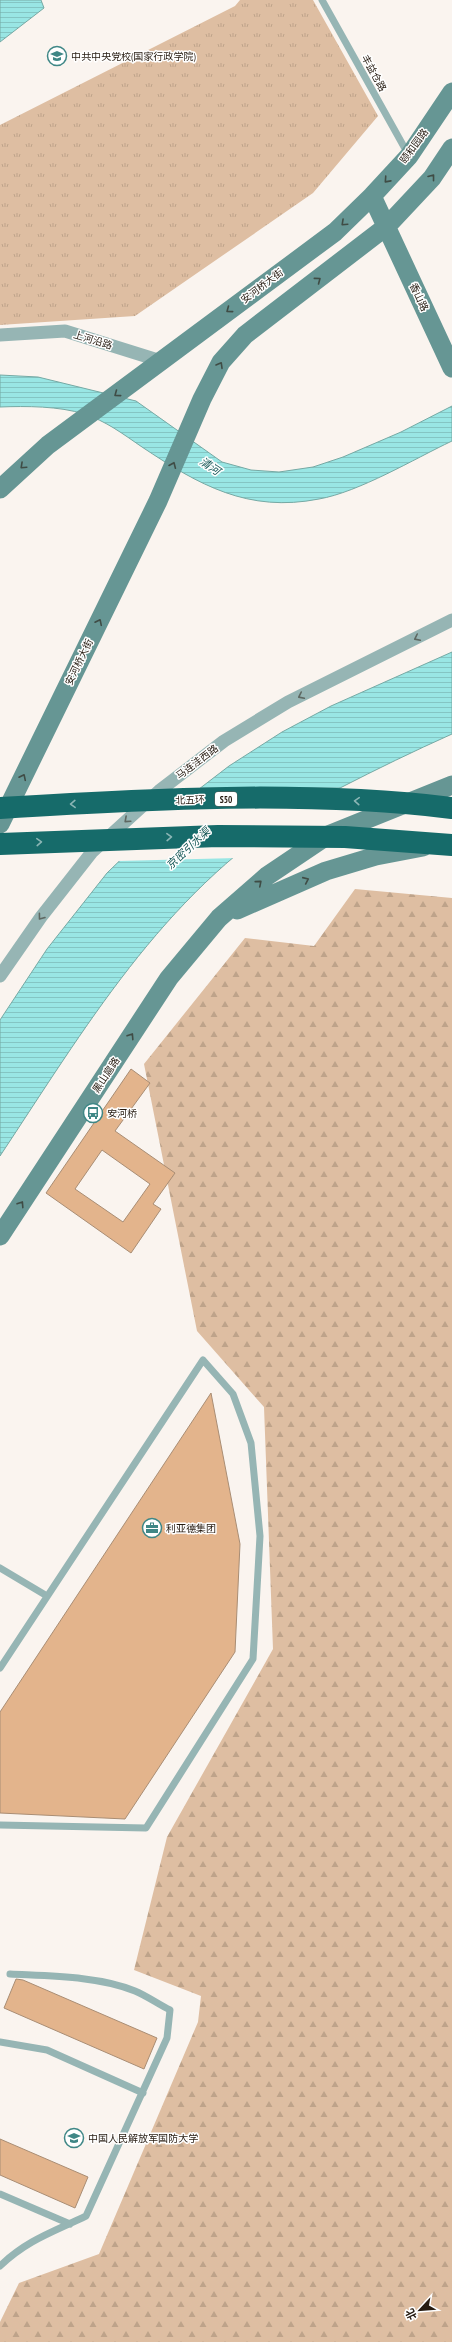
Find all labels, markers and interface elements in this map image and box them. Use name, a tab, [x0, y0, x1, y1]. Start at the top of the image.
school or university icon: 中共中央党校(国家行政学院)	[46, 45, 68, 67]
place label: 中共中央党校(国家行政学院)	[71, 50, 196, 63]
street label: 丰益仓路	[359, 52, 389, 94]
street label: 颐和园路	[397, 126, 431, 166]
one-way arrow	[385, 175, 392, 182]
one-way arrow	[427, 175, 434, 182]
one-way arrow	[341, 218, 349, 226]
street label: 安河桥大街	[238, 266, 286, 306]
one-way arrow	[313, 277, 320, 284]
street label: 香山路	[407, 281, 431, 313]
one-way arrow	[226, 305, 233, 313]
street label: 上河沿路	[72, 328, 114, 352]
one-way arrow	[216, 362, 223, 369]
one-way arrow	[114, 389, 121, 396]
water label: 清河	[197, 454, 225, 479]
one-way arrow	[21, 461, 28, 468]
one-way arrow	[169, 461, 177, 468]
one-way arrow	[94, 619, 102, 626]
one-way arrow	[414, 633, 421, 641]
street label: 安河桥大街	[62, 637, 96, 687]
one-way arrow	[297, 691, 305, 699]
street label: 马连洼西路	[173, 742, 221, 782]
one-way arrow	[18, 773, 26, 781]
road number: S50	[215, 792, 237, 806]
street label: 北五环	[175, 793, 205, 807]
one-way arrow	[354, 796, 360, 805]
one-way arrow	[70, 800, 76, 808]
one-way arrow	[124, 815, 132, 823]
water label: 京密引水渠	[163, 823, 214, 872]
one-way arrow	[166, 832, 172, 841]
one-way arrow	[36, 837, 42, 846]
one-way arrow	[302, 877, 309, 885]
one-way arrow	[254, 881, 262, 888]
one-way arrow	[39, 912, 46, 919]
one-way arrow	[126, 1034, 133, 1041]
street label: 黑山扈路	[90, 1055, 122, 1095]
bus stop icon: 安河桥	[82, 1102, 104, 1124]
place label: 安河桥	[107, 1107, 137, 1120]
one-way arrow	[17, 1201, 24, 1208]
office icon: 利亚德集团	[141, 1517, 163, 1539]
place label: 利亚德集团	[166, 1522, 216, 1535]
school or university icon: 中国人民解放军国防大学	[63, 2127, 85, 2149]
place label: 中国人民解放军国防大学	[88, 2132, 198, 2145]
north arrow	[400, 2290, 440, 2330]
text: 北	[402, 2306, 420, 2322]

